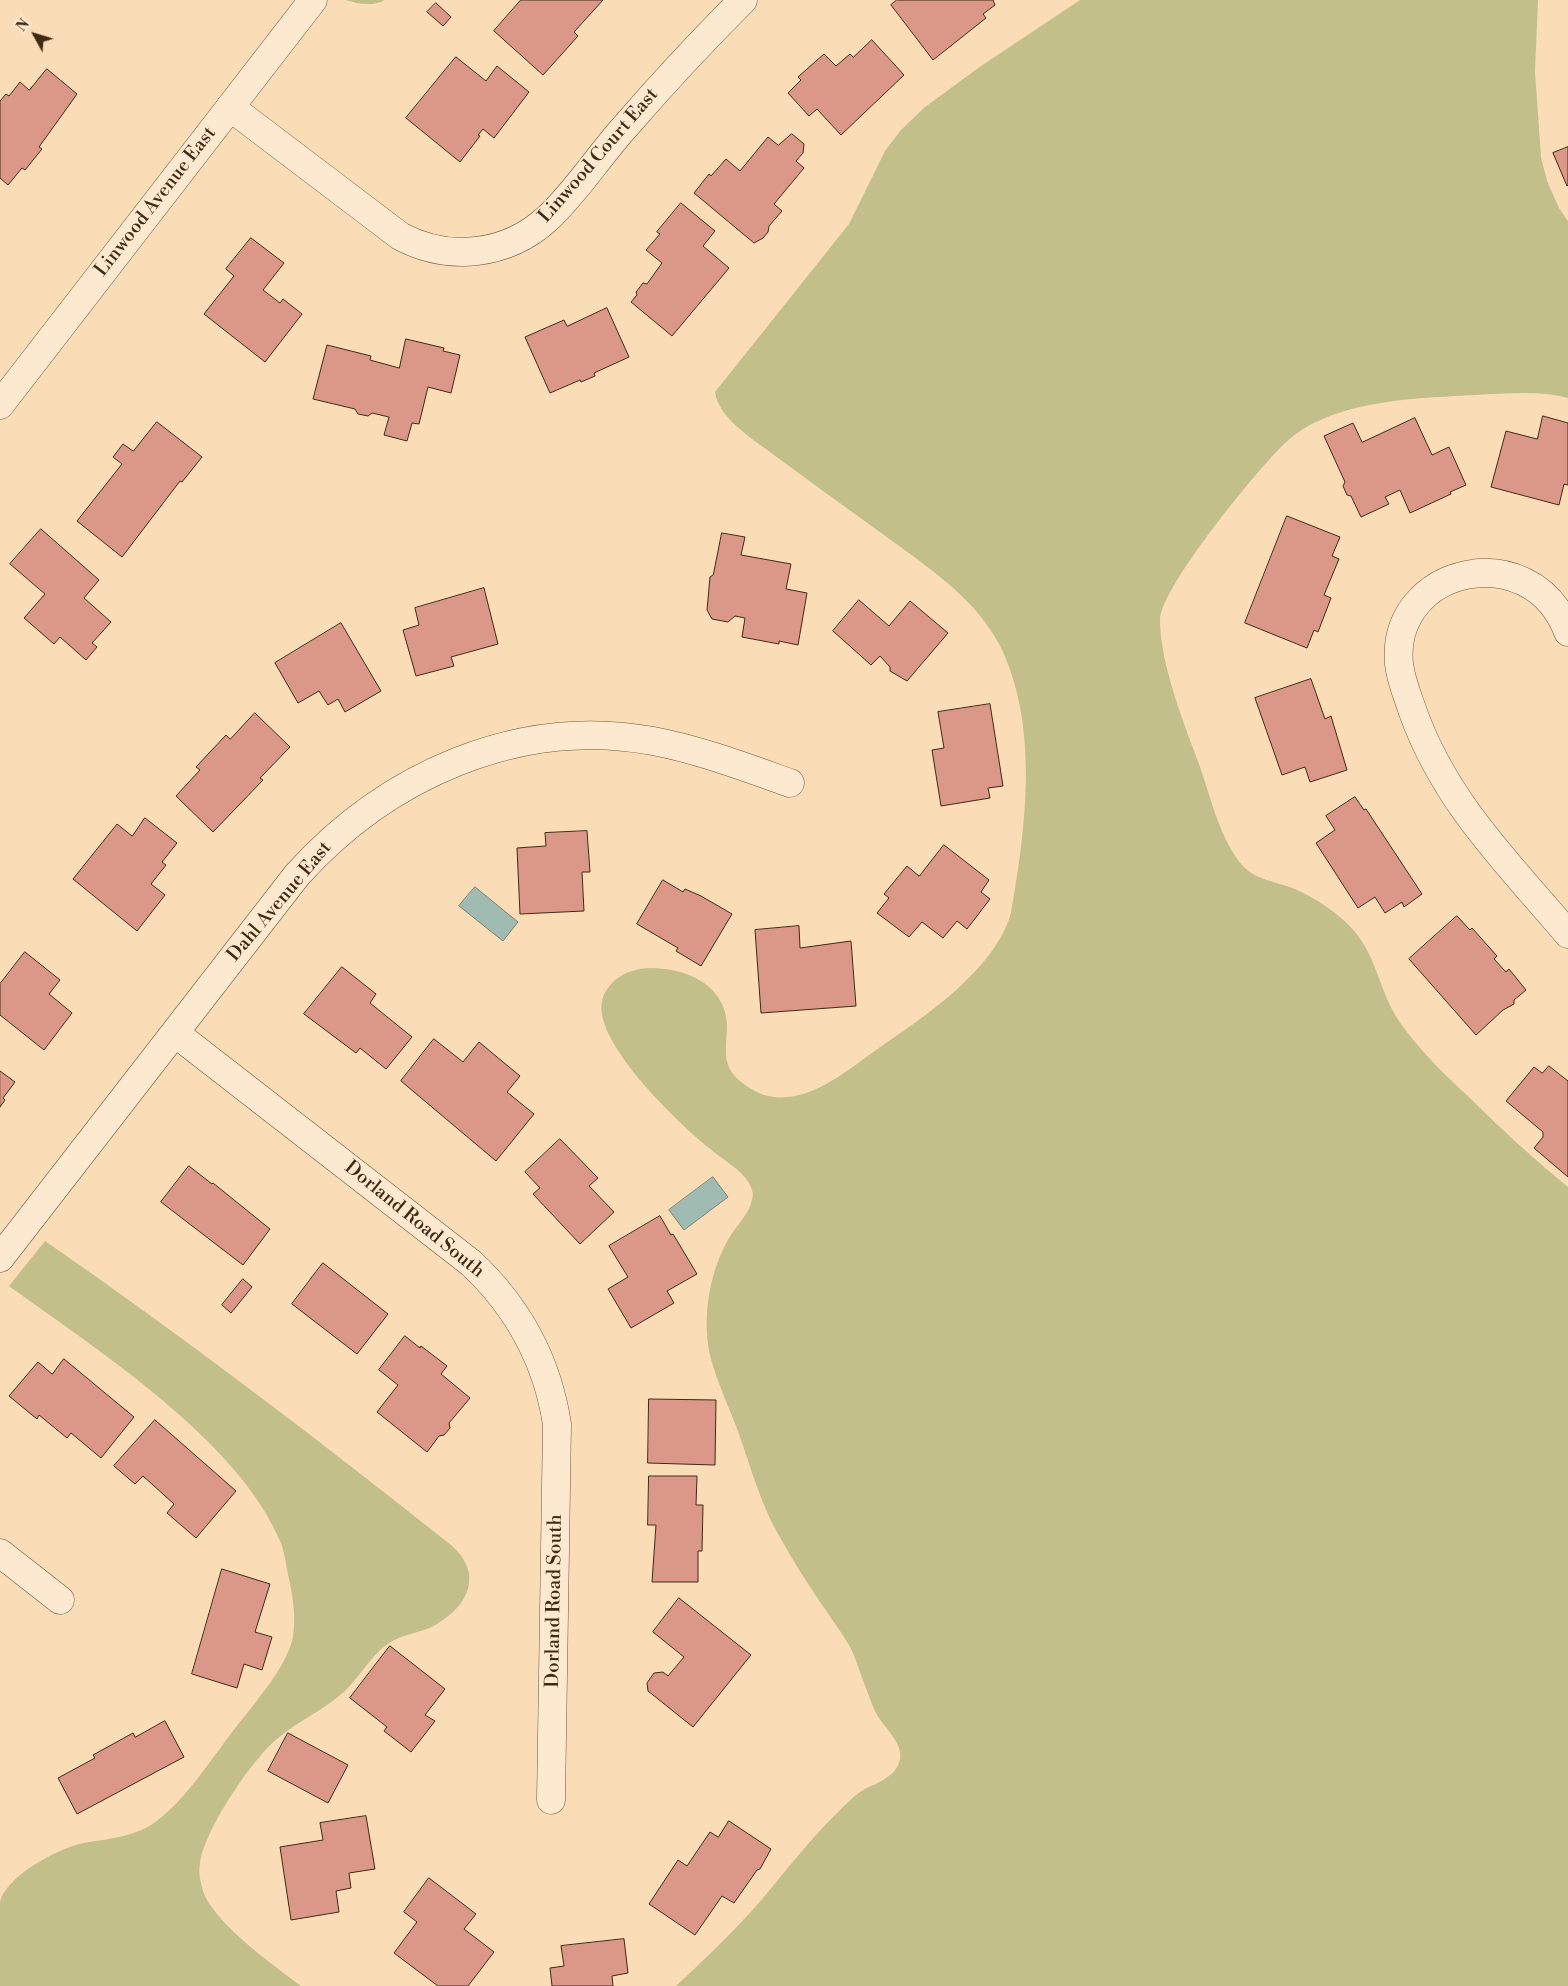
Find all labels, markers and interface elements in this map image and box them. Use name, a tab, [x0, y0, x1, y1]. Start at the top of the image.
north arrow	[10, 10, 60, 60]
text: N	[13, 16, 34, 36]
street label: Linwood Court East	[534, 84, 664, 228]
street label: Linwood Avenue East	[90, 123, 222, 281]
street label: Dahl Avenue East	[223, 837, 337, 967]
street label: Dorland Road South	[339, 1157, 489, 1283]
street label: Dorland Road South	[542, 1514, 568, 1688]

